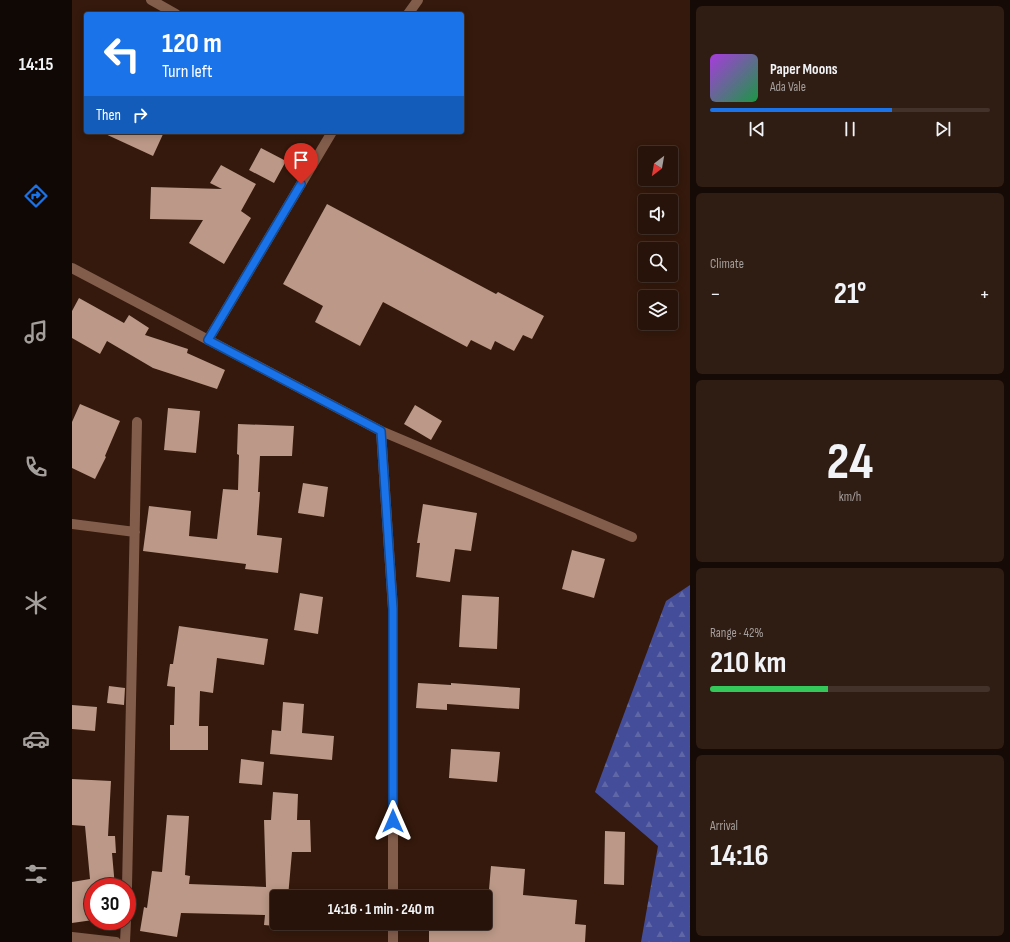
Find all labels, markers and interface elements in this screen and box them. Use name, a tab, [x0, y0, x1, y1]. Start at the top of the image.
text: 120 m	[162, 27, 222, 60]
icon: left	[96, 28, 148, 80]
text: 14:15	[19, 54, 53, 75]
text: Paper Moons	[770, 60, 838, 79]
text: Turn left	[162, 61, 213, 82]
text: Ada Vale	[770, 79, 806, 95]
icon: right	[129, 104, 151, 126]
text: Then	[96, 106, 121, 125]
icon: previous	[746, 118, 768, 140]
icon: pause	[839, 118, 861, 140]
icon: next	[932, 118, 954, 140]
pin	[284, 143, 318, 184]
north arrow	[638, 146, 678, 186]
map controls	[638, 146, 678, 330]
icon: arrive	[290, 149, 312, 171]
icon: directions	[22, 182, 50, 210]
button: sound	[638, 194, 678, 234]
button: search	[638, 242, 678, 282]
text: Climate	[710, 256, 744, 272]
text: 21°	[834, 276, 866, 312]
text: −	[710, 281, 721, 308]
text: +	[979, 281, 990, 308]
button: layers	[638, 290, 678, 330]
icon: music	[22, 318, 50, 346]
text: 24	[827, 431, 873, 494]
icon: phone	[22, 453, 50, 481]
text: km/h	[839, 489, 861, 505]
icon: climate	[22, 589, 50, 617]
text: Range · 42%	[710, 625, 764, 641]
text: 210 km	[710, 645, 786, 681]
icon: car	[22, 725, 50, 753]
position arrow	[372, 800, 414, 842]
text: Arrival	[710, 818, 738, 834]
text: 14:16	[710, 838, 769, 874]
icon: filters	[22, 860, 50, 888]
speed limit sign: 30	[84, 878, 136, 930]
text: 14:16 · 1 min · 240 m	[328, 900, 434, 919]

